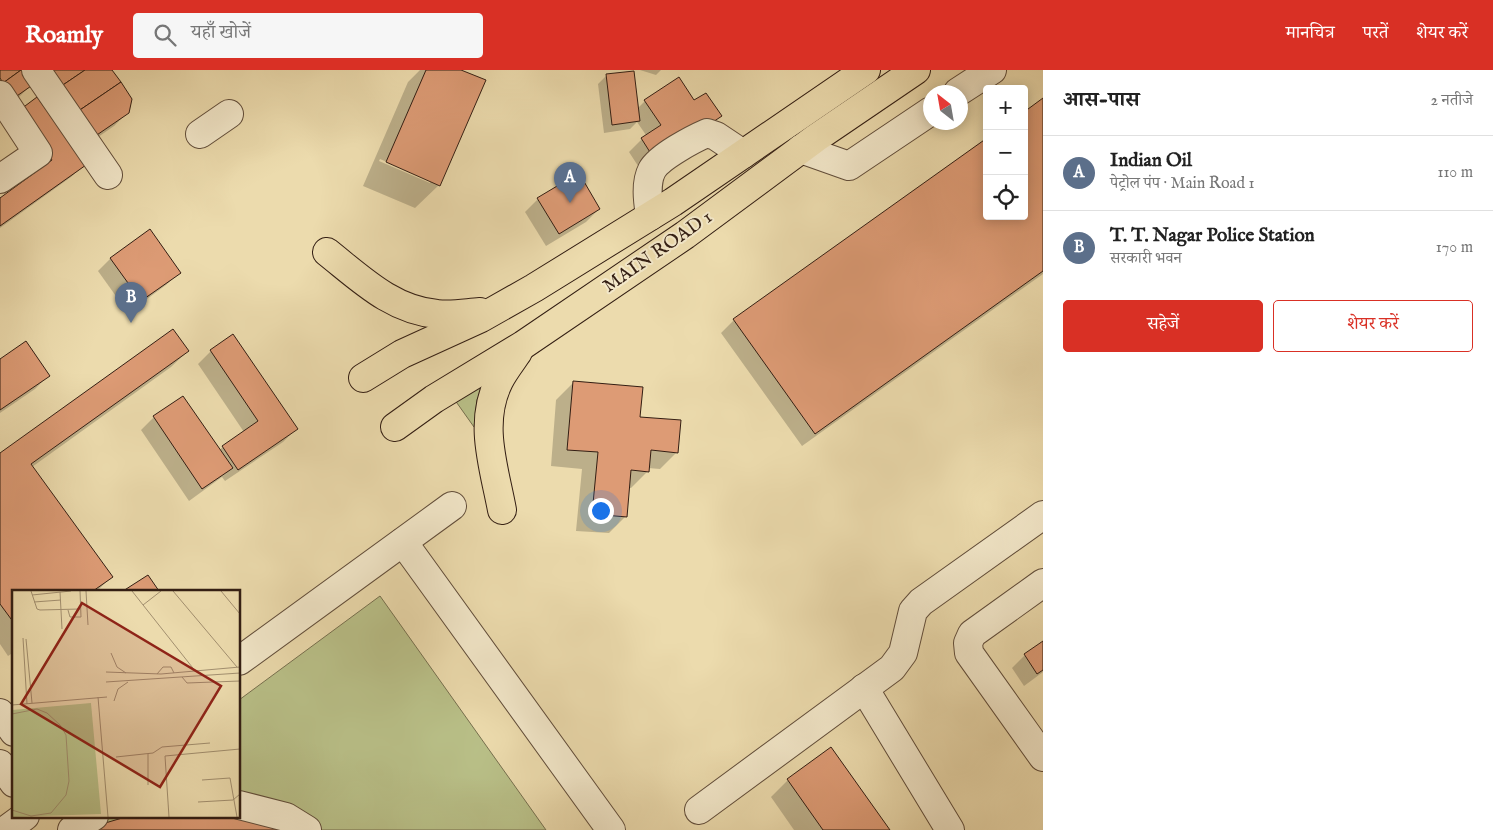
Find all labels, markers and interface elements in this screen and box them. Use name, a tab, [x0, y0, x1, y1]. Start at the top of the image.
search box	[133, 13, 483, 58]
text: Roamly	[25, 20, 103, 51]
icon: search	[151, 21, 179, 49]
text: यहाँ खोजें	[191, 21, 251, 45]
text: मानचित्र	[1286, 22, 1335, 45]
text: परतें	[1363, 22, 1388, 45]
text: शेयर करें	[1416, 22, 1468, 45]
north arrow	[923, 85, 968, 130]
map controls	[983, 85, 1028, 220]
button: +	[983, 85, 1028, 130]
text: आस-पास	[1063, 87, 1140, 114]
text: 2 नतीजे	[1431, 91, 1473, 111]
button: −	[983, 130, 1028, 175]
text: Indian Oil	[1110, 149, 1192, 173]
pin: A	[554, 162, 586, 203]
text: A	[1074, 163, 1084, 183]
text: 110 m	[1437, 163, 1473, 183]
text: पेट्रोल पंप · Main Road 1	[1110, 174, 1254, 194]
button: locate	[983, 175, 1028, 220]
street label: MAIN ROAD 1	[599, 205, 717, 299]
text: T. T. Nagar Police Station	[1110, 224, 1315, 248]
text: B	[1074, 238, 1084, 258]
text: 170 m	[1436, 238, 1473, 258]
text: सरकारी भवन	[1110, 249, 1182, 269]
pin: B	[115, 282, 147, 323]
button: सहेजें	[1063, 300, 1263, 352]
button: शेयर करें	[1273, 300, 1473, 352]
your location	[588, 498, 614, 524]
inset map	[12, 590, 240, 818]

